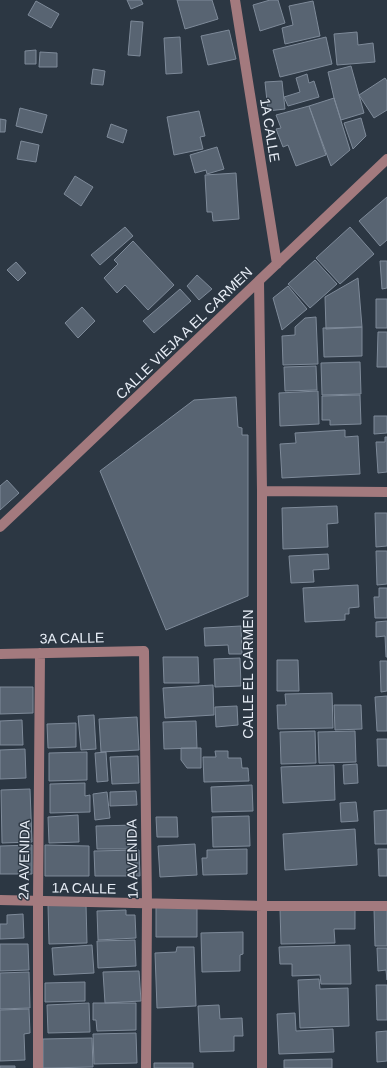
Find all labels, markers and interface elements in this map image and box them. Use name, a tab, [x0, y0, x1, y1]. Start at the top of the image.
street label: 1A CALLE	[257, 97, 283, 163]
street label: CALLE VIEJA A EL CARMEN	[113, 264, 255, 402]
street label: CALLE EL CARMEN	[240, 609, 256, 739]
street label: 3A CALLE	[40, 629, 104, 647]
street label: 1A AVENIDA	[123, 818, 141, 899]
street label: 2A AVENIDA	[15, 819, 33, 900]
street label: 1A CALLE	[52, 879, 116, 897]

